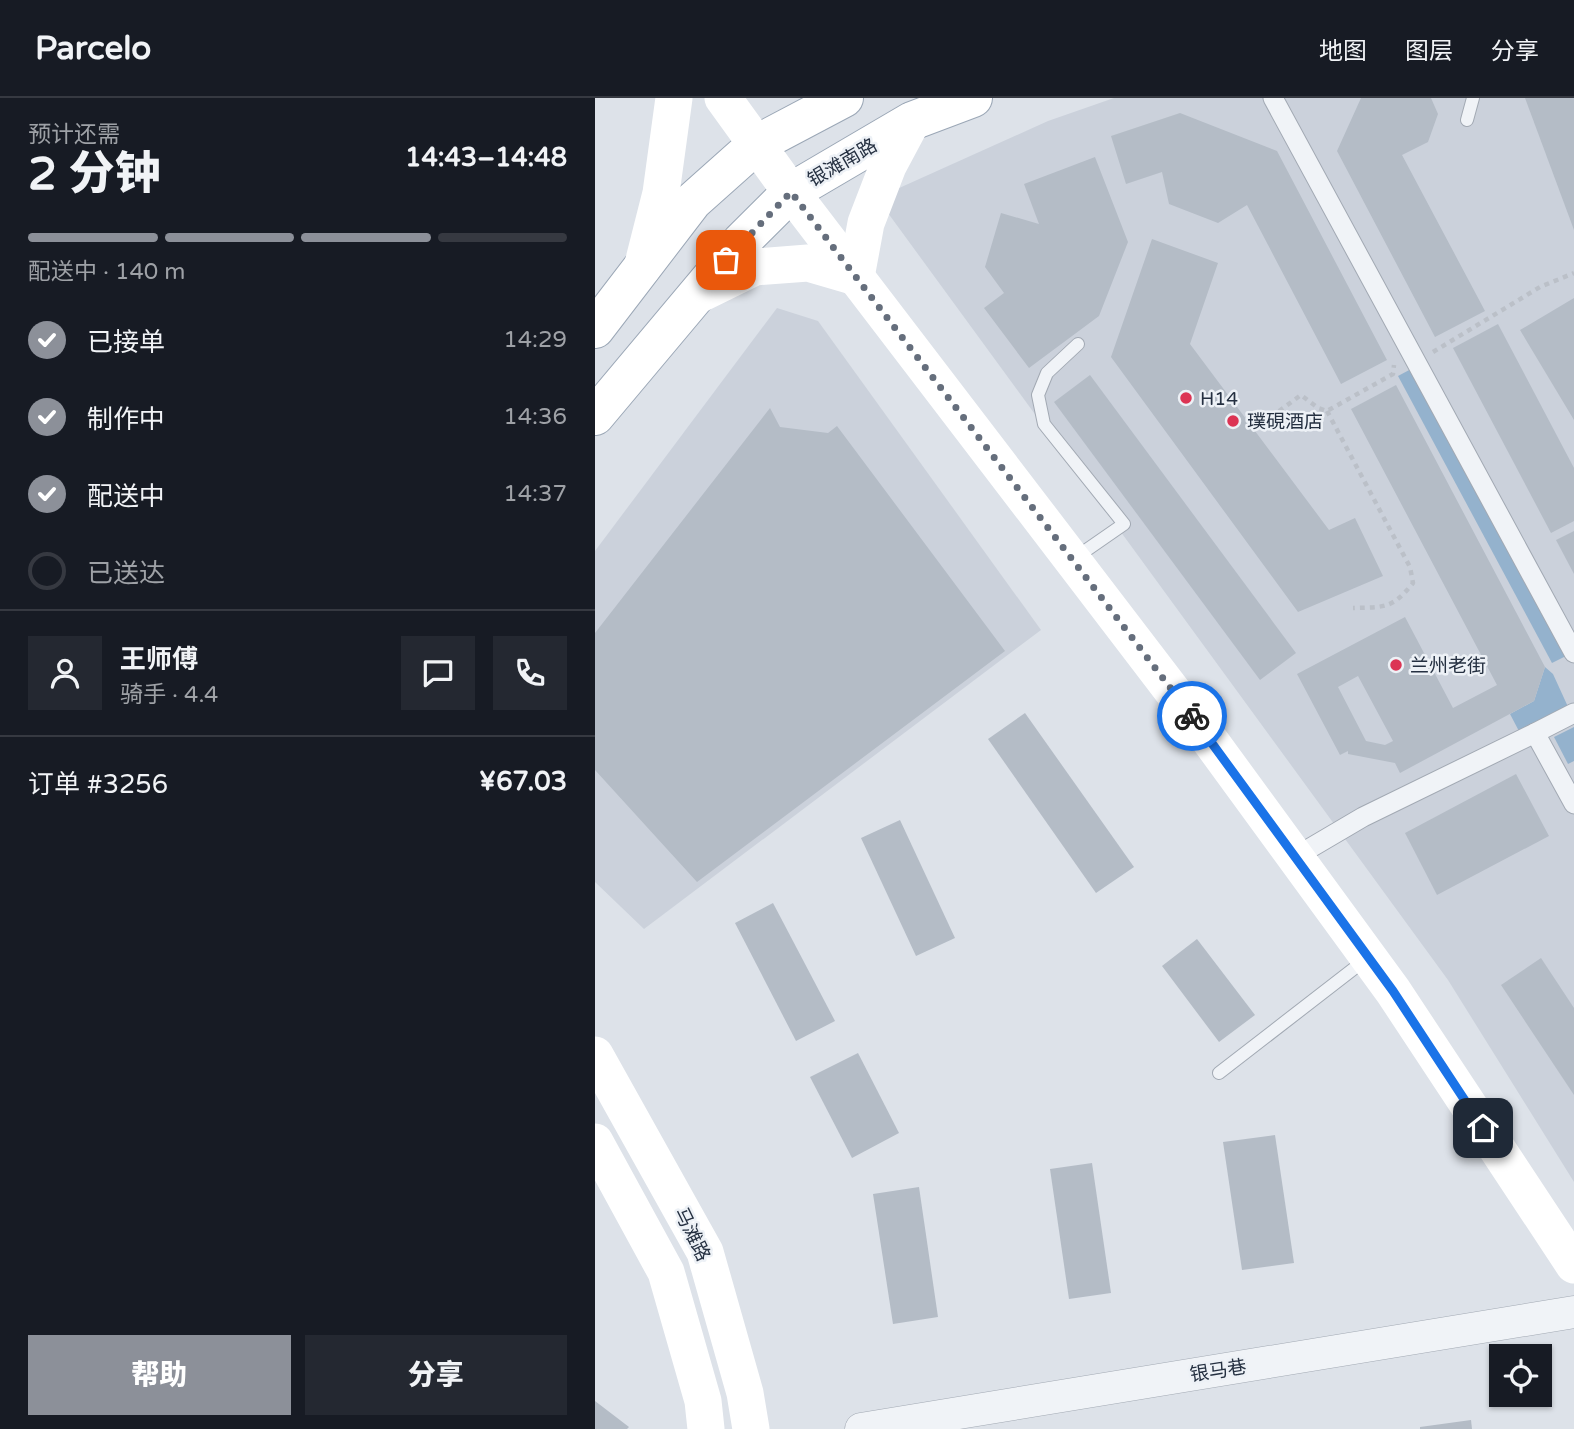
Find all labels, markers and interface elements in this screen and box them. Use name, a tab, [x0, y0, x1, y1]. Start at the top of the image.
text: Parcelo	[35, 29, 151, 68]
text: 地图	[1319, 37, 1367, 66]
text: 图层	[1405, 37, 1453, 66]
text: 分享	[1491, 37, 1539, 66]
text: 预计还需	[28, 121, 120, 149]
street label: 银滩南路	[804, 134, 881, 191]
text: 14:43–14:48	[405, 142, 567, 173]
text: 2 分钟	[28, 147, 161, 202]
pin	[696, 230, 756, 290]
icon: bag	[707, 241, 745, 279]
text: 配送中 · 140 m	[28, 258, 185, 286]
icon: check	[28, 321, 66, 359]
text: 14:29	[503, 326, 567, 354]
text: 已接单	[87, 327, 165, 358]
place label: H14	[1200, 388, 1238, 410]
marker: H14	[1178, 390, 1194, 406]
icon: check	[28, 398, 66, 436]
text: 14:36	[503, 403, 567, 431]
text: 制作中	[87, 404, 165, 435]
place label: 璞硯酒店	[1247, 411, 1323, 433]
marker: 璞硯酒店	[1225, 413, 1241, 429]
icon: check	[28, 475, 66, 513]
text: 14:37	[503, 480, 567, 508]
text: 配送中	[87, 481, 165, 512]
text: 已送达	[87, 558, 165, 589]
button: person	[28, 636, 102, 710]
button: chat	[401, 636, 475, 710]
button: phone	[493, 636, 567, 710]
text: 王师傅	[120, 644, 198, 675]
place label: 兰州老街	[1410, 655, 1486, 677]
marker: 兰州老街	[1388, 657, 1404, 673]
text: 骑手 · 4.4	[120, 681, 218, 709]
courier	[1157, 681, 1227, 751]
icon: bike	[1173, 697, 1211, 735]
text: ¥67.03	[479, 766, 567, 797]
text: 订单 #3256	[28, 769, 168, 800]
pin	[1453, 1098, 1513, 1158]
icon: home	[1464, 1109, 1502, 1147]
street label: 马滩路	[670, 1204, 714, 1265]
button: 帮助	[28, 1335, 291, 1415]
button: 分享	[305, 1335, 567, 1415]
map controls	[1489, 1344, 1552, 1407]
button: locate	[1489, 1344, 1552, 1407]
street label: 银马巷	[1188, 1356, 1248, 1386]

